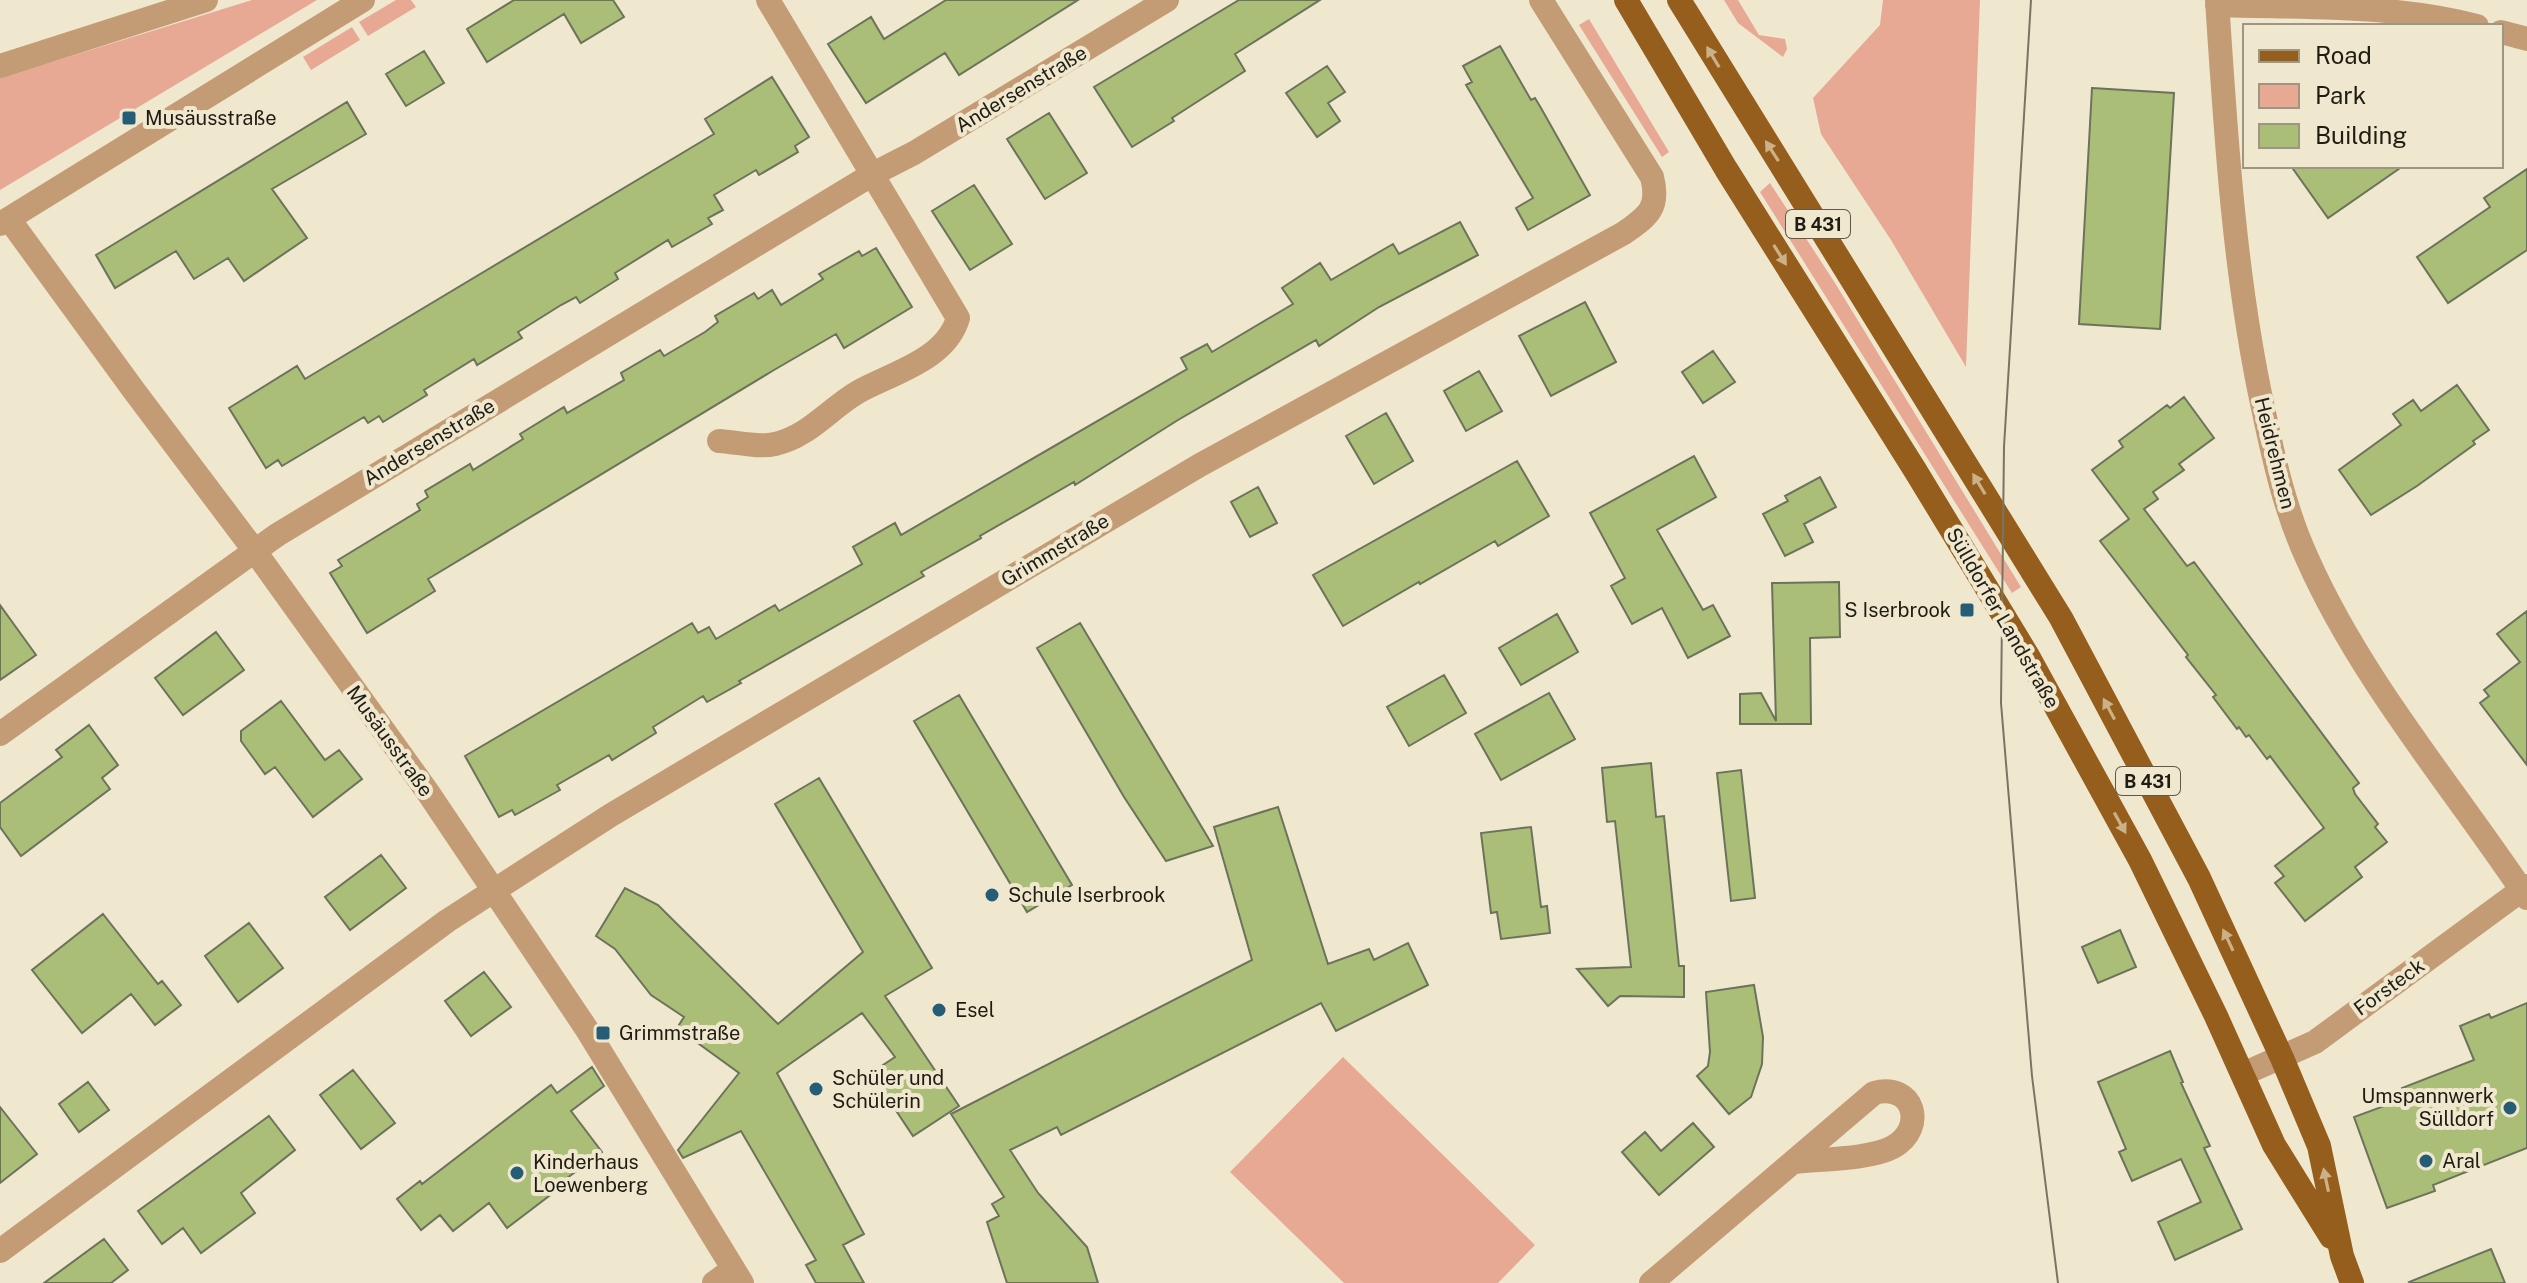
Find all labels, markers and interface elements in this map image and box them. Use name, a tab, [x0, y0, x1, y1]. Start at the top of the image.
legend	[2243, 24, 2503, 168]
street label: Andersenstraße	[951, 40, 1091, 138]
text: Road	[2315, 41, 2372, 69]
one-way arrow	[1707, 46, 1721, 68]
text: Park	[2315, 81, 2366, 109]
place label: Musäusstraße	[145, 106, 277, 130]
marker: Musäusstraße	[120, 109, 138, 127]
text: Building	[2315, 121, 2407, 149]
one-way arrow	[1766, 140, 1780, 162]
road number: B 431	[1786, 210, 1850, 238]
one-way arrow	[1772, 244, 1786, 266]
street label: Andersenstraße	[359, 393, 499, 491]
street label: Heidrehmen	[2250, 395, 2300, 511]
one-way arrow	[1972, 473, 1986, 495]
street label: Grimmstraße	[997, 508, 1113, 592]
street label: Sülldorfer Landstraße	[1941, 523, 2065, 713]
place label: S Iserbrook	[1844, 598, 1951, 622]
marker: S Iserbrook	[1958, 601, 1976, 619]
street label: Musäusstraße	[342, 681, 438, 801]
one-way arrow	[2103, 697, 2116, 720]
road number: B 431	[2116, 767, 2180, 795]
one-way arrow	[2113, 811, 2127, 834]
place label: Schule Iserbrook	[1008, 883, 1165, 907]
marker: Schule Iserbrook	[983, 886, 1001, 904]
one-way arrow	[2221, 928, 2235, 952]
street label: Forsteck	[2349, 953, 2429, 1021]
place label: Esel	[955, 998, 995, 1022]
marker: Esel	[930, 1001, 948, 1019]
place label: Grimmstraße	[619, 1021, 740, 1045]
marker: Grimmstraße	[594, 1024, 612, 1042]
place label: Schüler und Schülerin	[832, 1066, 944, 1113]
marker: Schüler und Schülerin	[807, 1080, 825, 1098]
place label: Umspannwerk Sülldorf	[2361, 1084, 2494, 1131]
marker: Umspannwerk Sülldorf	[2501, 1099, 2519, 1117]
place label: Aral	[2442, 1149, 2481, 1173]
place label: Kinderhaus Loewenberg	[533, 1150, 648, 1197]
marker: Aral	[2417, 1152, 2435, 1170]
marker: Kinderhaus Loewenberg	[508, 1164, 526, 1182]
one-way arrow	[2319, 1167, 2332, 1192]

